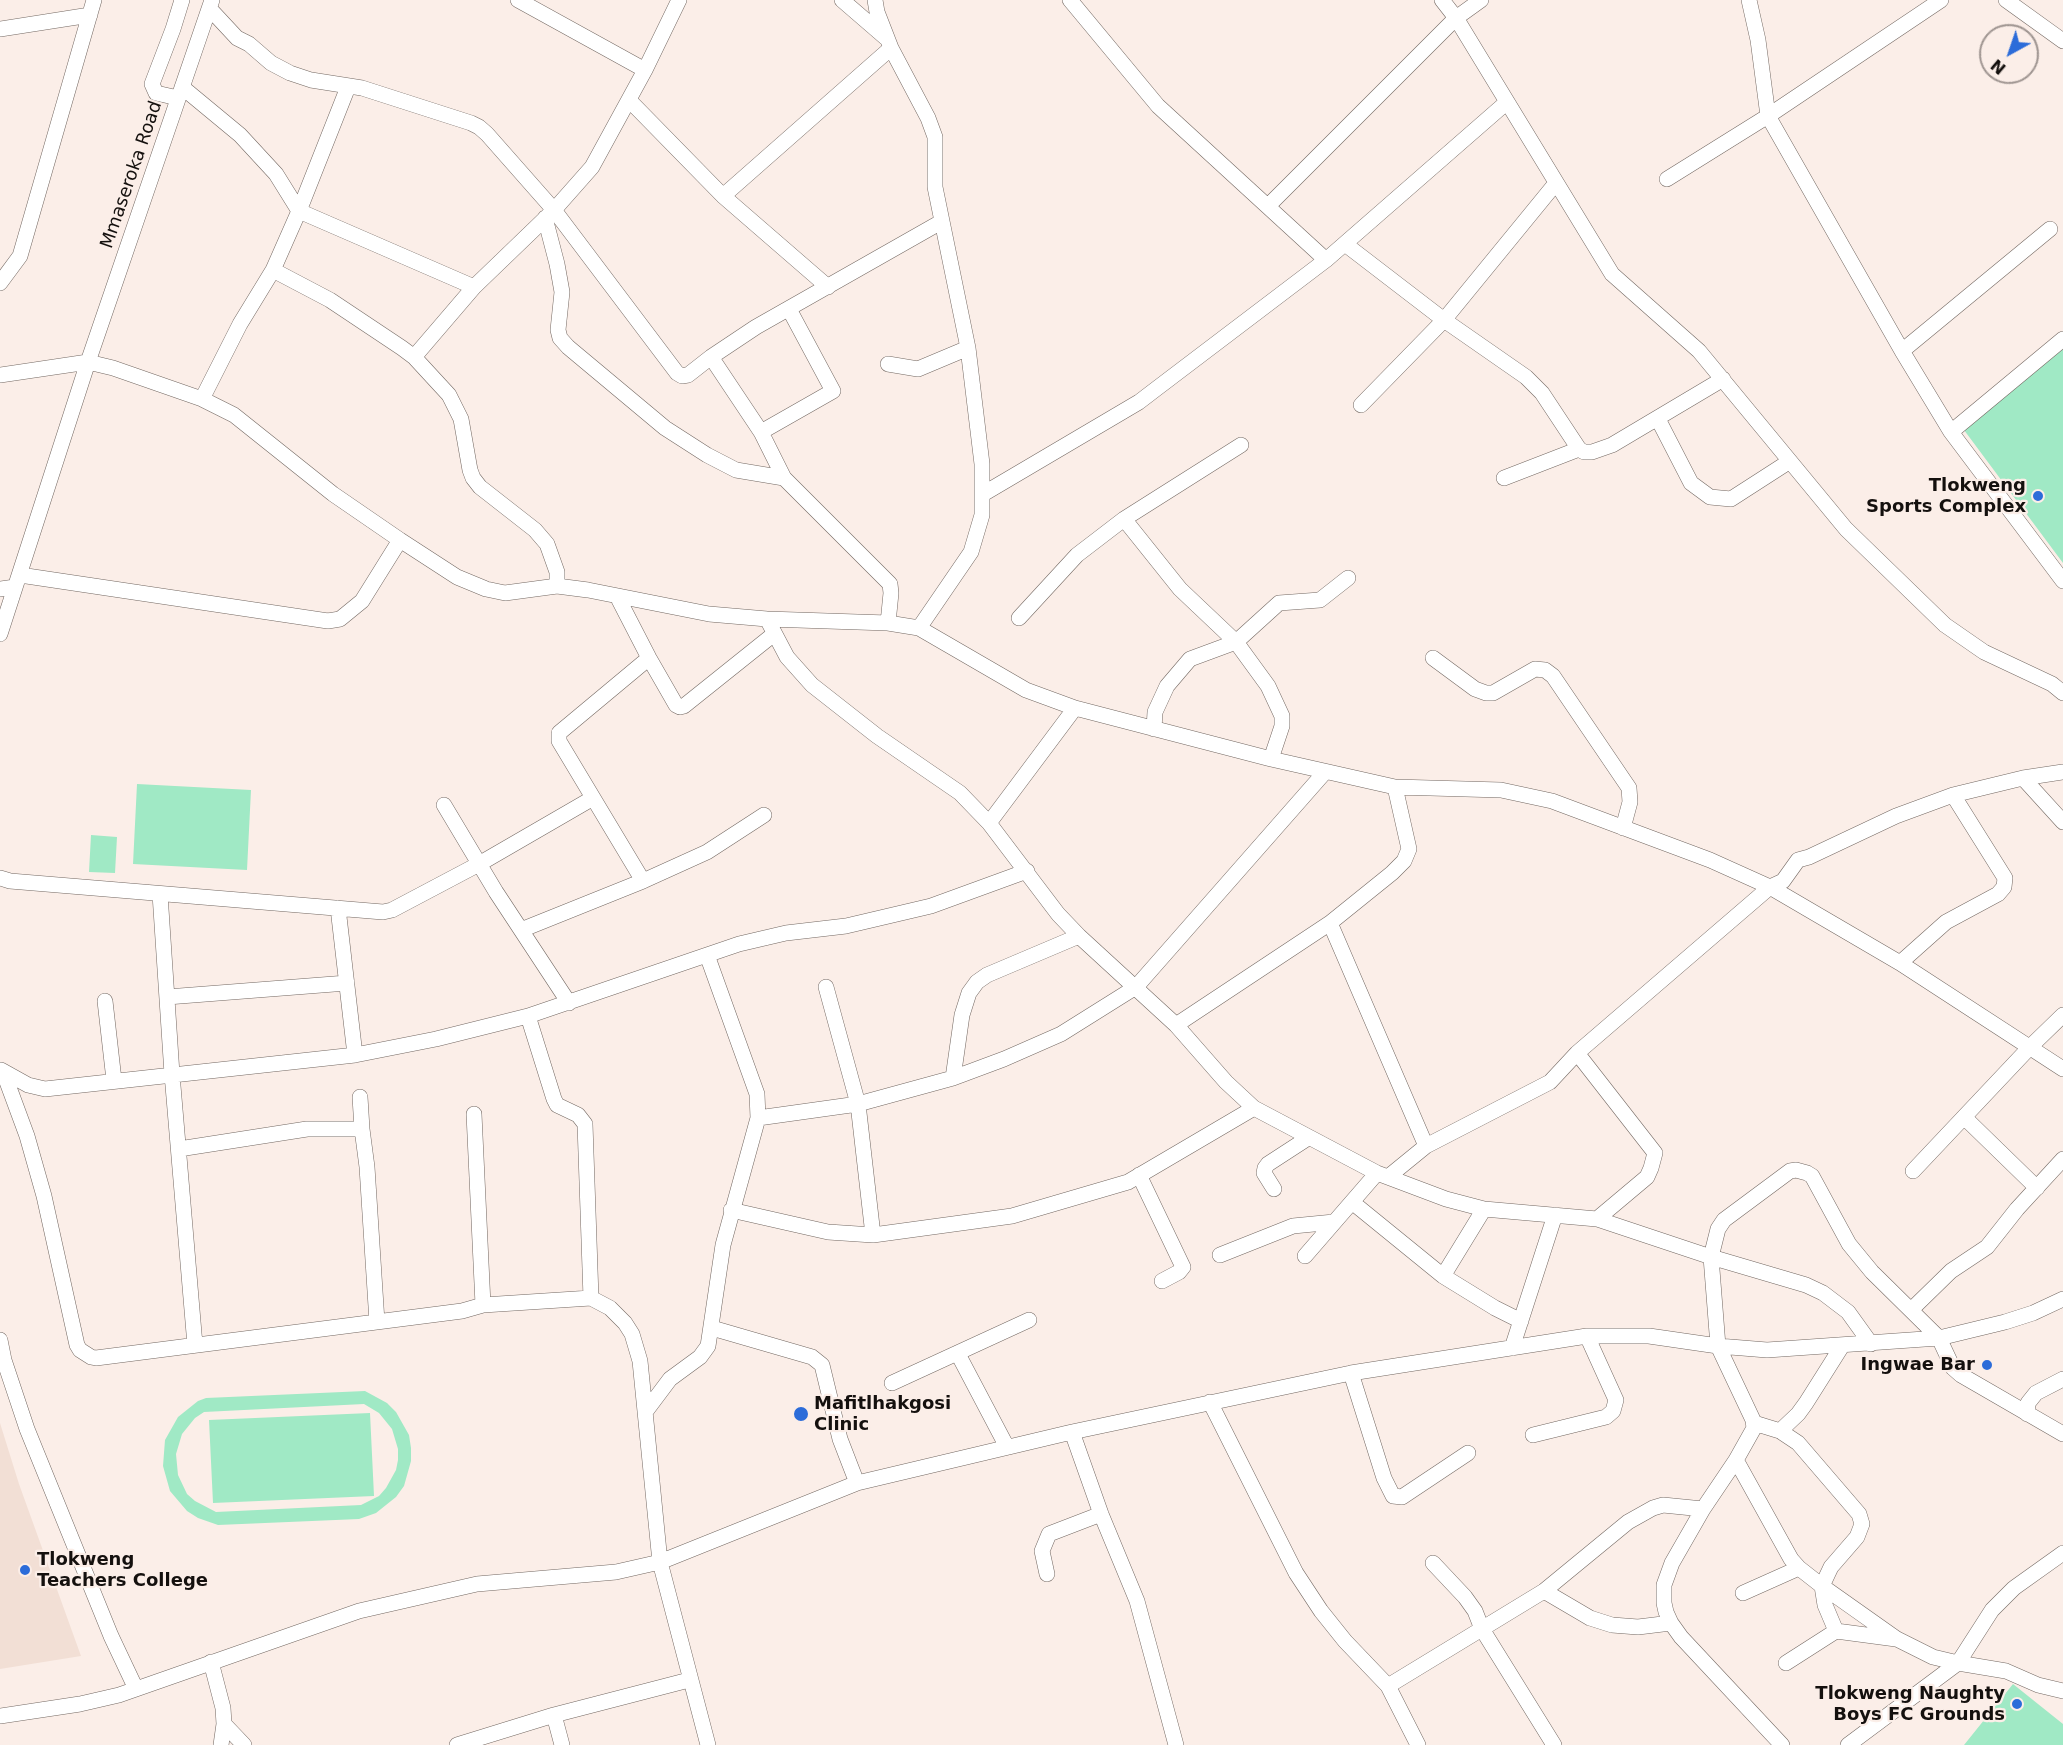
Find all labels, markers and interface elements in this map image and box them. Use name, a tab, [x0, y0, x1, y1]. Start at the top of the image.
north arrow	[1979, 24, 2039, 84]
text: N	[1987, 55, 2010, 78]
street label: Mmaseroka Road	[97, 98, 167, 252]
place label: Tlokweng Sports Complex	[1866, 475, 2026, 518]
marker: Tlokweng Sports Complex	[2031, 489, 2045, 503]
place label: Ingwae Bar	[1861, 1354, 1975, 1376]
marker: Ingwae Bar	[1980, 1358, 1994, 1372]
place label: Mafitlhakgosi Clinic	[814, 1393, 951, 1436]
marker: Mafitlhakgosi Clinic	[792, 1405, 810, 1423]
place label: Tlokweng Teachers College	[37, 1549, 208, 1592]
marker: Tlokweng Teachers College	[18, 1563, 32, 1577]
place label: Tlokweng Naughty Boys FC Grounds	[1815, 1683, 2005, 1726]
marker: Tlokweng Naughty Boys FC Grounds	[2010, 1697, 2024, 1711]

